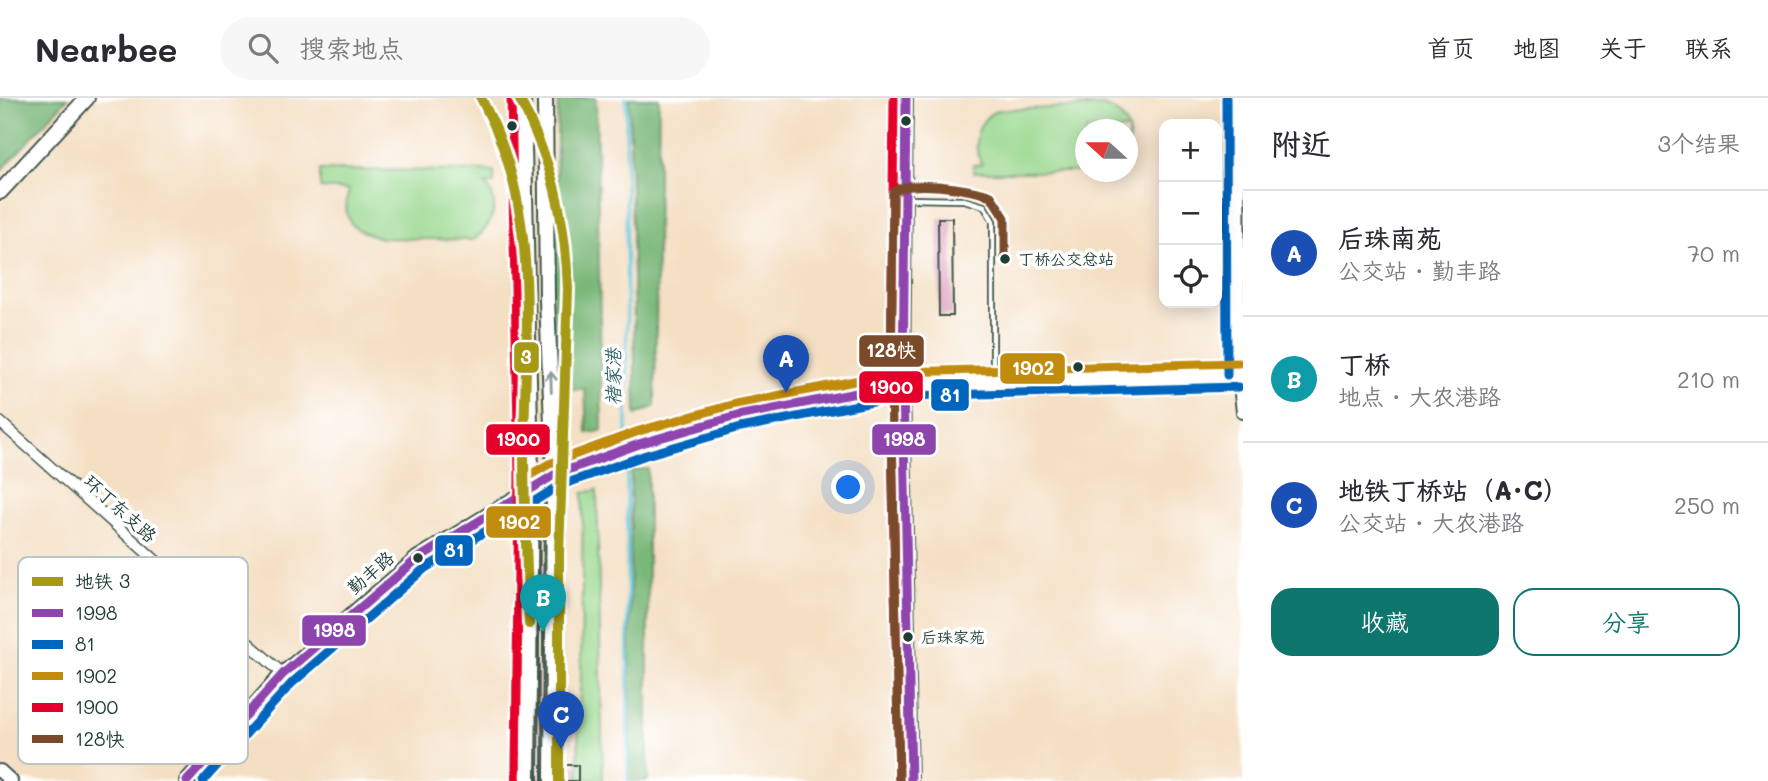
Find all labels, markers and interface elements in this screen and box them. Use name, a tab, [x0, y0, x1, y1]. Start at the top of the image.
search box	[220, 17, 710, 80]
text: Nearbee	[35, 27, 178, 70]
icon: search	[244, 29, 282, 67]
text: 搜索地点	[300, 31, 404, 65]
text: 首页	[1427, 32, 1475, 63]
text: 地图	[1513, 32, 1561, 63]
text: 关于	[1599, 32, 1647, 63]
text: 联系	[1685, 32, 1733, 63]
unlabelled marker	[899, 114, 913, 128]
unlabelled marker	[505, 119, 519, 133]
north arrow	[1075, 119, 1138, 182]
map controls	[1159, 119, 1222, 308]
button: +	[1159, 119, 1222, 182]
text: 附近	[1271, 123, 1331, 163]
text: 3个结果	[1658, 128, 1740, 158]
button: −	[1159, 182, 1222, 245]
text: 后珠南苑	[1338, 221, 1442, 255]
text: A	[1286, 238, 1302, 268]
text: 70 m	[1687, 238, 1740, 268]
button: locate	[1159, 245, 1222, 308]
place label: 丁桥公交总站	[1018, 248, 1114, 269]
marker: 丁桥公交总站	[998, 252, 1012, 266]
text: 公交站 · 勤丰路	[1338, 255, 1501, 285]
line badge: 128快	[858, 334, 925, 368]
pin: A	[763, 335, 809, 393]
text: 128快	[866, 337, 916, 362]
line badge: 3	[513, 341, 540, 374]
text: 3	[520, 344, 532, 369]
water label: 褚家港	[600, 347, 625, 406]
text: 丁桥	[1338, 347, 1390, 381]
line badge: 1902	[999, 352, 1066, 385]
text: 1902	[1012, 355, 1054, 380]
unlabelled marker	[1071, 360, 1085, 374]
text: B	[1286, 364, 1302, 394]
text: 210 m	[1677, 364, 1740, 394]
line badge: 1900	[858, 370, 924, 404]
one-way arrow	[544, 371, 557, 394]
text: 1900	[869, 374, 913, 399]
line badge: 81	[930, 378, 970, 412]
text: 地点 · 大农港路	[1338, 381, 1501, 411]
text: 81	[940, 382, 960, 407]
line badge: 1900	[485, 423, 551, 456]
line badge: 1998	[871, 423, 937, 456]
text: 1900	[496, 426, 540, 451]
text: 1998	[882, 426, 926, 451]
street label: 环丁东支路	[79, 469, 162, 547]
your location	[831, 470, 865, 504]
text: 地铁丁桥站（A·C）	[1338, 473, 1569, 507]
text: C	[1285, 490, 1303, 520]
text: 250 m	[1674, 490, 1740, 520]
line badge: 1902	[485, 505, 552, 539]
text: 公交站 · 大农港路	[1338, 507, 1524, 537]
text: 1902	[498, 509, 540, 534]
line badge: 81	[434, 534, 474, 567]
text: 81	[444, 537, 464, 562]
street label: 勤丰路	[342, 545, 399, 599]
unlabelled marker	[411, 551, 425, 565]
legend	[18, 557, 248, 764]
text: 地铁 3	[75, 568, 130, 593]
pin: B	[520, 574, 566, 632]
button: 收藏	[1271, 588, 1499, 656]
button: 分享	[1513, 588, 1740, 656]
text: 1998	[75, 600, 117, 625]
line badge: 1998	[301, 614, 367, 647]
text: 1998	[312, 617, 356, 642]
place label: 后珠家苑	[921, 626, 985, 647]
marker: 后珠家苑	[901, 630, 915, 644]
text: 81	[75, 631, 95, 656]
text: 1902	[75, 663, 117, 688]
pin: C	[538, 691, 584, 749]
text: 1900	[75, 694, 118, 719]
text: 128快	[75, 726, 125, 751]

